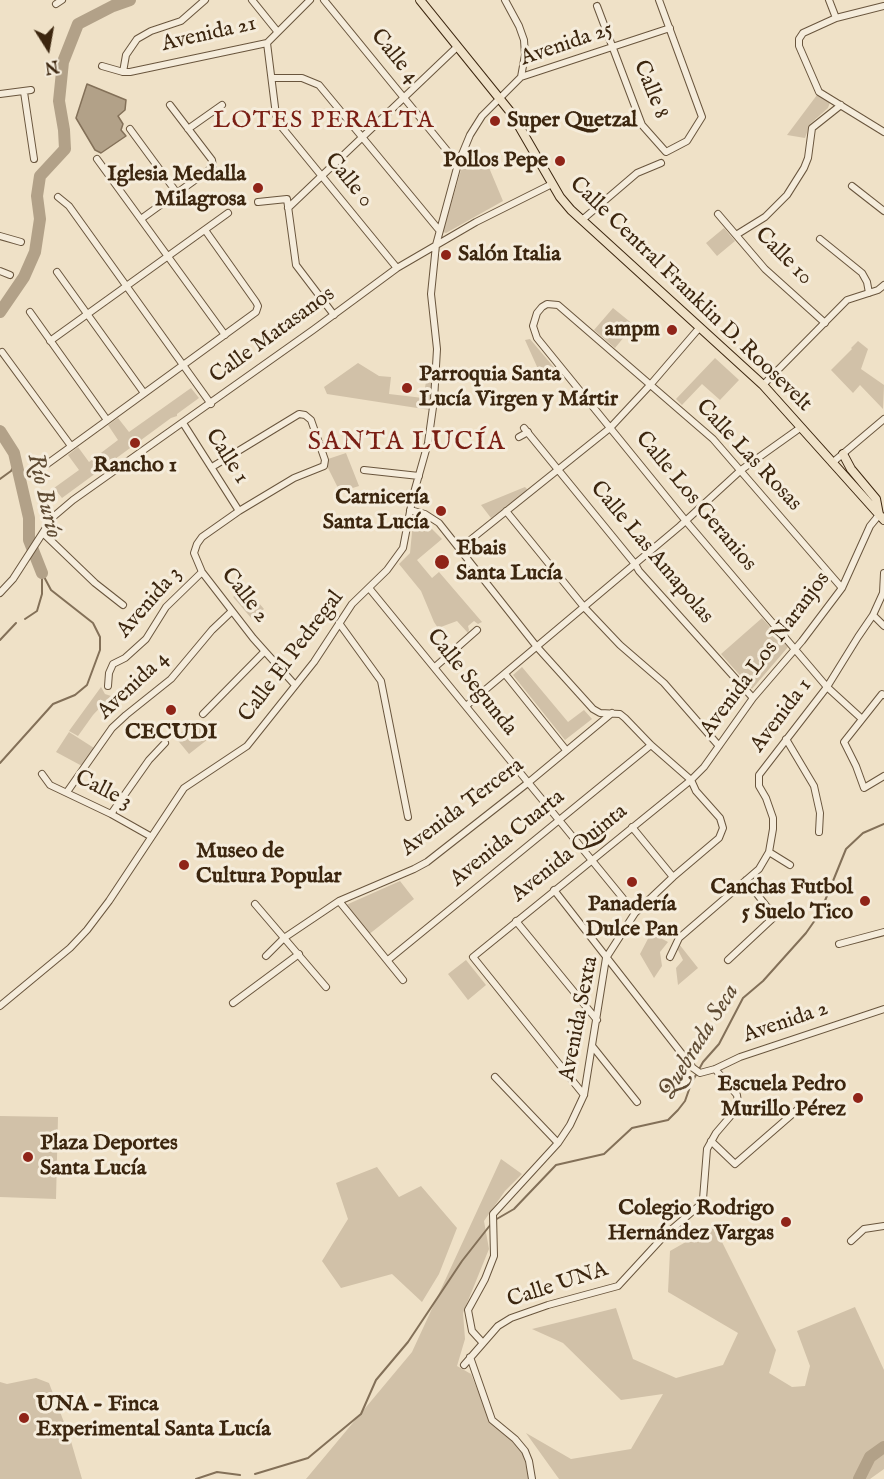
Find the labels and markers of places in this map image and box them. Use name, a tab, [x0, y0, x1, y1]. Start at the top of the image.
place label: Super Quetzal	[507, 108, 637, 134]
marker: Super Quetzal	[488, 114, 502, 128]
place label: Pollos Pepe	[443, 148, 548, 174]
marker: Pollos Pepe	[553, 154, 567, 168]
place label: Iglesia Medalla Milagrosa	[107, 162, 246, 214]
marker: Iglesia Medalla Milagrosa	[251, 181, 265, 195]
place label: Salón Italia	[458, 242, 561, 268]
marker: Salón Italia	[439, 248, 453, 262]
place label: ampm	[605, 317, 660, 343]
marker: ampm	[665, 323, 679, 337]
place label: Parroquia Santa Lucía Virgen y Mártir	[419, 362, 618, 414]
marker: Parroquia Santa Lucía Virgen y Mártir	[400, 381, 414, 395]
marker: Rancho 1	[128, 436, 142, 450]
place label: Rancho 1	[93, 453, 177, 479]
place label: Carnicería Santa Lucía	[323, 485, 429, 536]
marker: Carnicería Santa Lucía	[434, 504, 448, 518]
place label: Ebais Santa Lucía	[456, 536, 562, 588]
marker: Ebais Santa Lucía	[433, 553, 451, 571]
marker: CECUDI	[164, 703, 178, 717]
place label: CECUDI	[125, 720, 217, 746]
place label: Museo de Cultura Popular	[196, 839, 341, 890]
marker: Museo de Cultura Popular	[177, 858, 191, 872]
marker: Panadería Dulce Pan	[625, 875, 639, 889]
place label: Canchas Futbol 5 Suelo Tico	[710, 875, 853, 926]
place label: Panadería Dulce Pan	[585, 892, 679, 944]
marker: Canchas Futbol 5 Suelo Tico	[858, 894, 872, 908]
place label: Escuela Pedro Murillo Pérez	[718, 1072, 846, 1124]
marker: Escuela Pedro Murillo Pérez	[851, 1091, 865, 1105]
place label: Plaza Deportes Santa Lucía	[40, 1131, 178, 1182]
marker: Plaza Deportes Santa Lucía	[21, 1150, 35, 1164]
place label: Colegio Rodrigo Hernández Vargas	[608, 1196, 774, 1248]
marker: Colegio Rodrigo Hernández Vargas	[779, 1215, 793, 1229]
place label: UNA - Finca Experimental Santa Lucía	[36, 1392, 271, 1444]
marker: UNA - Finca Experimental Santa Lucía	[17, 1411, 31, 1425]

